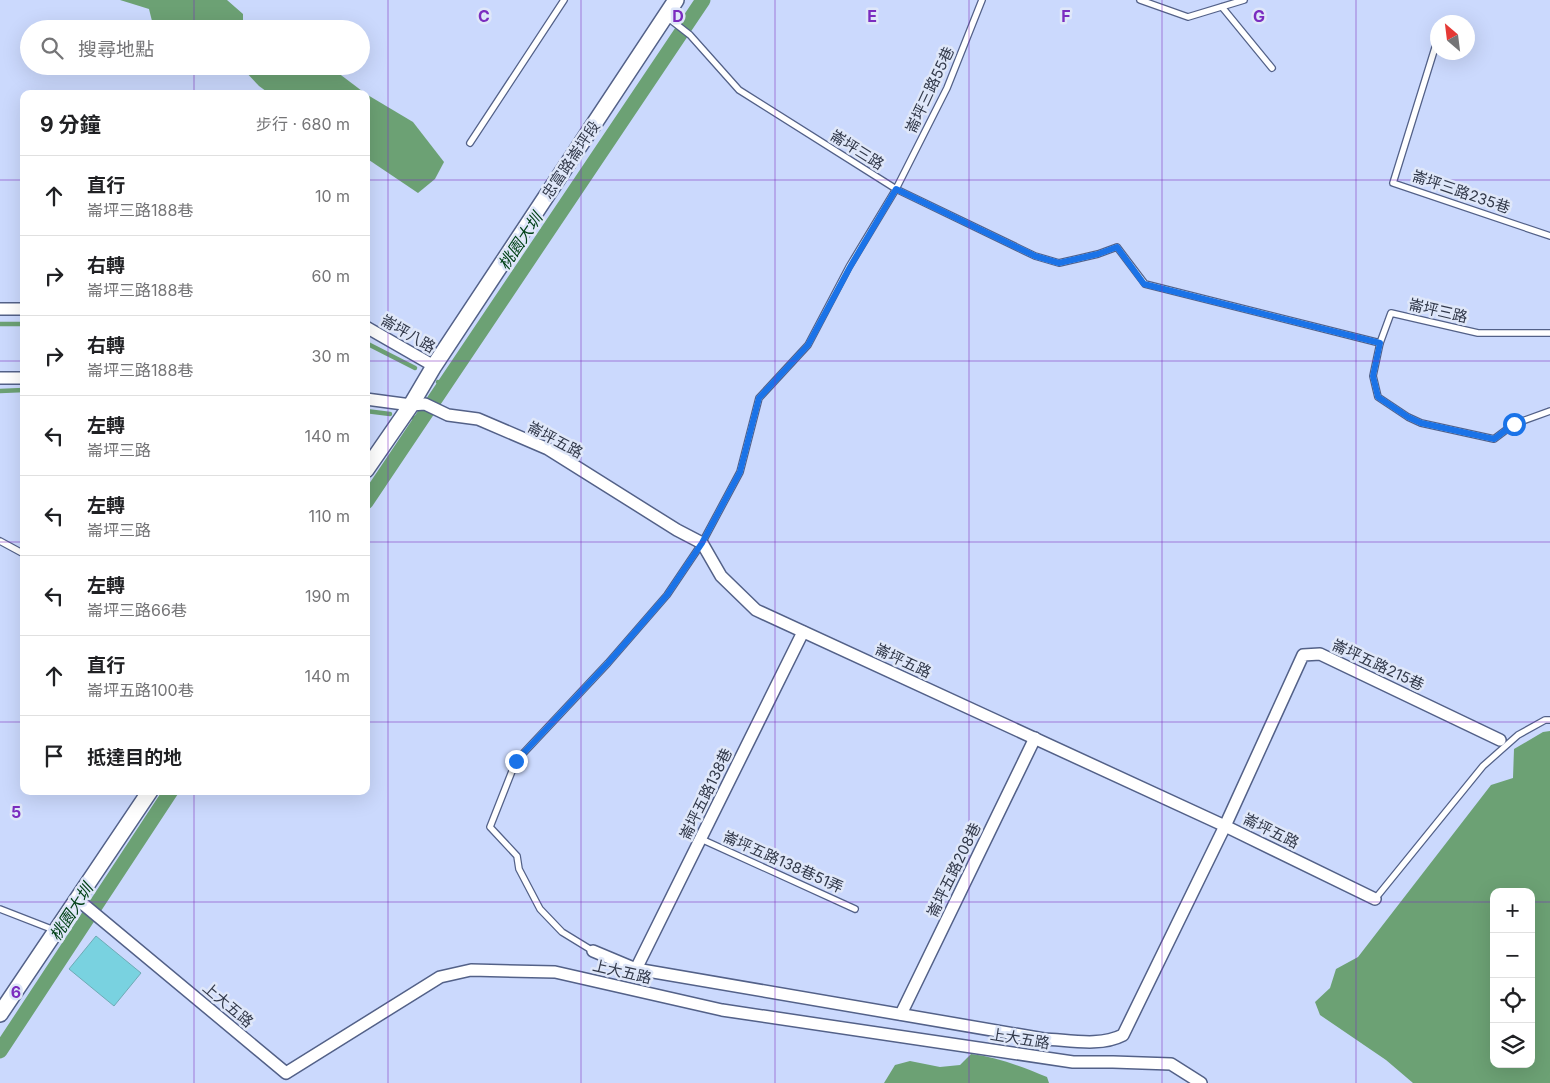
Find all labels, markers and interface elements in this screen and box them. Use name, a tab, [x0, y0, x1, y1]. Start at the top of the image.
text: C	[478, 6, 490, 26]
text: D	[672, 6, 684, 26]
text: E	[867, 6, 877, 26]
text: F	[1061, 6, 1071, 26]
text: G	[1253, 6, 1265, 26]
north arrow	[1430, 15, 1475, 60]
search box	[20, 20, 370, 75]
icon: search	[38, 34, 66, 62]
text: 搜尋地點	[78, 38, 154, 61]
street label: 崙坪三路55巷	[901, 44, 958, 136]
text: 9 分鐘	[40, 112, 101, 137]
text: 步行 · 680 m	[256, 114, 350, 134]
street label: 忠富路崙坪段	[538, 117, 604, 202]
street label: 崙坪三路	[827, 126, 888, 174]
street label: 崙坪三路235巷	[1410, 166, 1513, 217]
text: 直行	[87, 174, 125, 197]
icon: ahead	[40, 182, 68, 210]
text: 10 m	[315, 186, 350, 206]
text: 崙坪三路188巷	[87, 200, 193, 220]
water label: 桃園大圳	[494, 207, 547, 273]
text: 右轉	[87, 254, 125, 277]
icon: right	[40, 262, 68, 290]
text: 60 m	[311, 266, 350, 286]
text: 崙坪三路188巷	[87, 280, 193, 300]
street label: 崙坪三路	[1407, 295, 1469, 327]
street label: 崙坪八路	[378, 310, 439, 357]
text: 右轉	[87, 334, 125, 357]
icon: right	[40, 342, 68, 370]
text: 30 m	[312, 346, 350, 366]
text: 崙坪三路188巷	[87, 360, 193, 380]
route start	[1503, 413, 1526, 436]
text: 左轉	[87, 414, 125, 437]
street label: 崙坪五路	[524, 417, 586, 462]
icon: left	[40, 422, 68, 450]
text: 140 m	[305, 426, 350, 446]
text: 崙坪三路	[87, 440, 151, 460]
text: 左轉	[87, 494, 125, 517]
icon: left	[40, 502, 68, 530]
text: 110 m	[308, 506, 350, 526]
text: 崙坪三路	[87, 520, 151, 540]
text: 左轉	[87, 574, 125, 597]
icon: left	[40, 582, 68, 610]
text: 190 m	[305, 586, 350, 606]
text: 崙坪三路66巷	[87, 600, 187, 620]
street label: 崙坪五路215巷	[1329, 635, 1427, 694]
street label: 崙坪五路	[872, 639, 934, 682]
text: 直行	[87, 654, 125, 677]
icon: ahead	[40, 662, 68, 690]
text: 140 m	[305, 666, 350, 686]
text: 崙坪五路100巷	[87, 680, 194, 700]
icon: arrive	[40, 742, 68, 770]
street label: 崙坪五路138巷	[675, 745, 736, 843]
text: 抵達目的地	[87, 746, 182, 769]
route end	[505, 750, 528, 773]
text: 5	[11, 802, 21, 822]
street label: 崙坪五路	[1240, 809, 1302, 852]
street label: 崙坪五路208巷	[922, 819, 985, 920]
street label: 崙坪五路138巷51弄	[720, 826, 846, 897]
water label: 桃園大圳	[45, 878, 98, 944]
map controls	[1490, 888, 1535, 1068]
button: +	[1490, 888, 1535, 933]
button: −	[1490, 933, 1535, 978]
street label: 上大五路	[591, 956, 653, 988]
street label: 上大五路	[199, 978, 257, 1031]
button: locate	[1490, 978, 1535, 1023]
text: 6	[11, 982, 21, 1002]
button: layers	[1490, 1023, 1535, 1068]
street label: 上大五路	[989, 1024, 1051, 1053]

